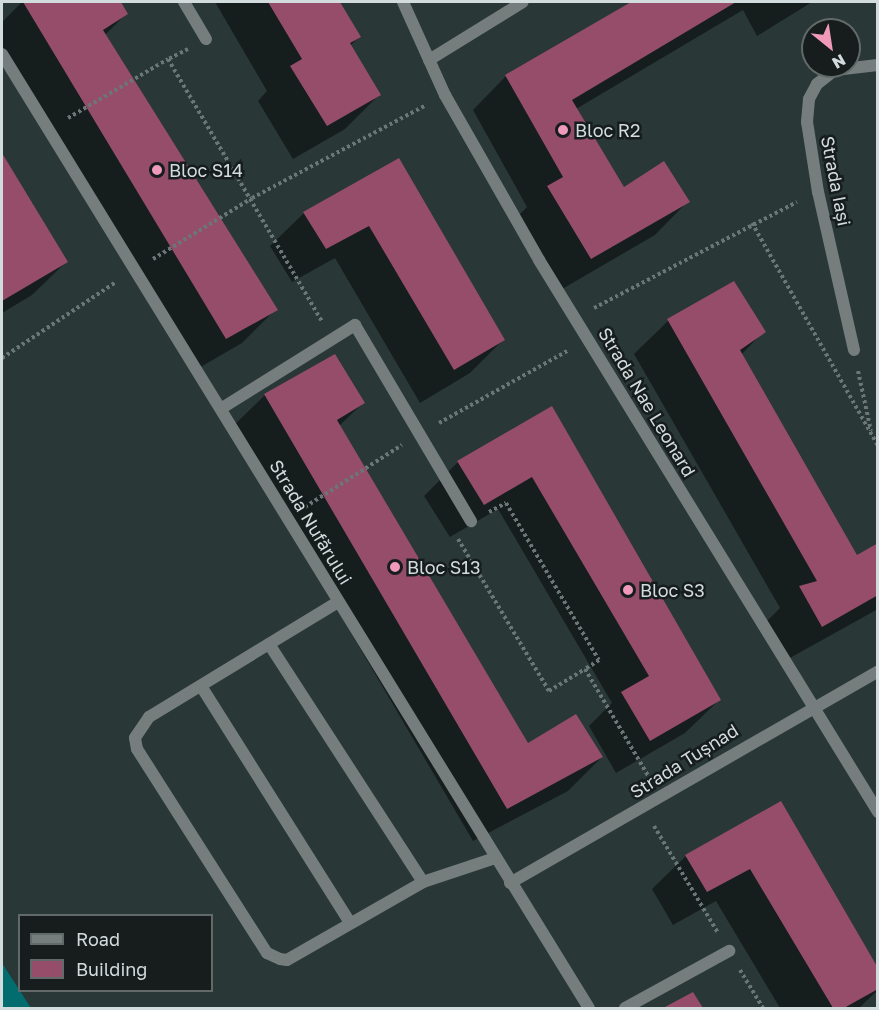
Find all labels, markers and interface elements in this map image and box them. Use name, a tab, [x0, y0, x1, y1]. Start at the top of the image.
north arrow	[801, 18, 861, 78]
text: N	[829, 50, 849, 74]
place label: Bloc R2	[575, 119, 640, 141]
marker: Bloc R2	[556, 123, 570, 137]
street label: Strada Iași	[817, 134, 855, 228]
place label: Bloc S14	[169, 159, 243, 181]
marker: Bloc S14	[150, 163, 164, 177]
street label: Strada Nae Leonard	[594, 323, 700, 481]
street label: Strada Nufărului	[265, 456, 357, 588]
place label: Bloc S13	[407, 556, 481, 578]
marker: Bloc S13	[388, 560, 402, 574]
place label: Bloc S3	[640, 579, 705, 601]
marker: Bloc S3	[621, 583, 635, 597]
street label: Strada Tușnad	[626, 719, 742, 803]
legend	[18, 914, 213, 992]
text: Road	[76, 928, 120, 950]
text: Building	[76, 958, 147, 980]

